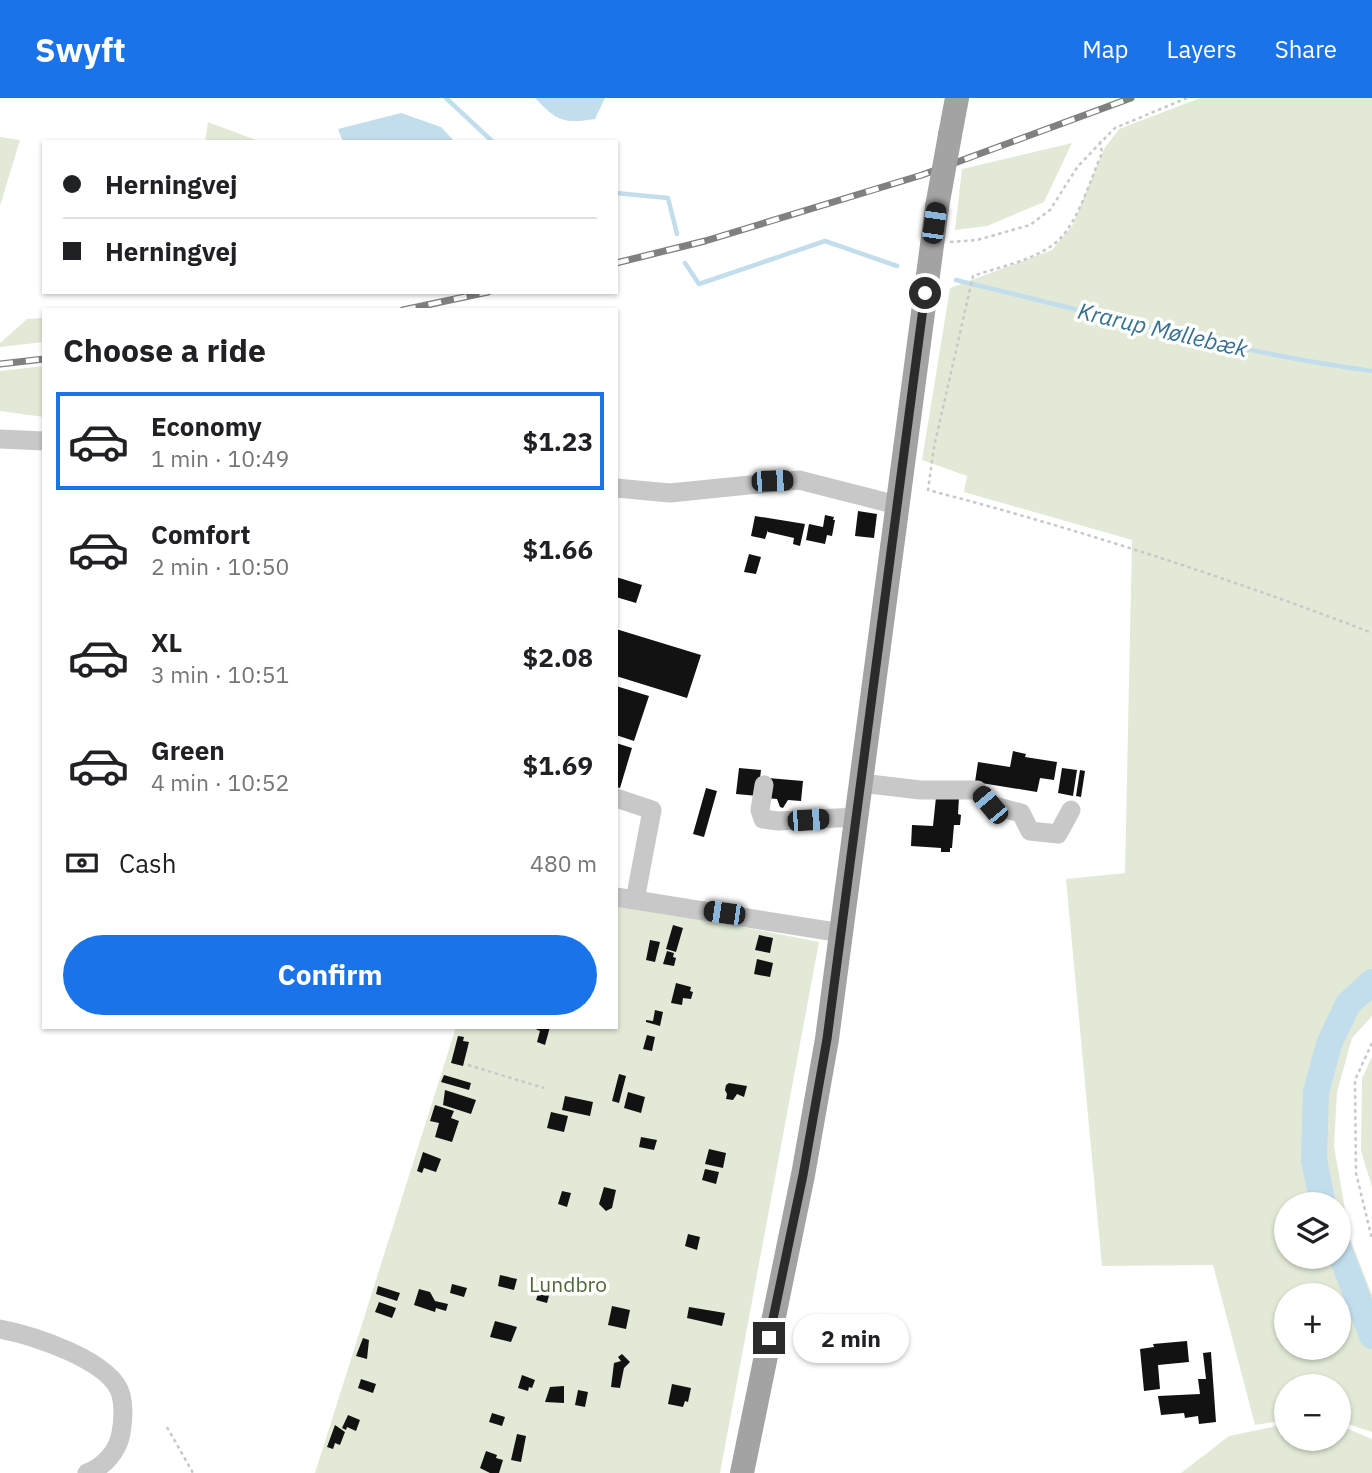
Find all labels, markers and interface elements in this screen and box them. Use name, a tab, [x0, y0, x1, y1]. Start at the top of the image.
text: Swyft	[35, 28, 126, 71]
text: Map	[1082, 33, 1129, 65]
text: Layers	[1167, 33, 1237, 65]
text: Share	[1275, 33, 1337, 65]
text: Herningvej	[105, 167, 238, 201]
car	[921, 201, 948, 245]
text: Herningvej	[105, 234, 238, 268]
route start	[909, 277, 941, 309]
water label: Krarup Møllebæk	[1075, 295, 1252, 363]
text: Choose a ride	[63, 329, 266, 371]
text: Economy	[151, 409, 262, 443]
icon: car	[67, 410, 130, 473]
text: $1.23	[523, 424, 593, 458]
text: 1 min · 10:49	[151, 443, 289, 473]
car	[751, 470, 794, 492]
text: Comfort	[151, 517, 250, 551]
icon: car	[67, 518, 130, 581]
text: $1.66	[523, 532, 593, 566]
text: 2 min · 10:50	[151, 551, 289, 581]
text: XL	[151, 625, 182, 659]
icon: car	[67, 626, 130, 689]
text: $2.08	[523, 640, 593, 674]
text: 3 min · 10:51	[151, 659, 289, 689]
text: Green	[151, 733, 225, 767]
icon: car	[67, 734, 130, 797]
text: $1.69	[523, 748, 593, 782]
text: 4 min · 10:52	[151, 767, 289, 797]
car	[969, 782, 1012, 828]
car	[787, 808, 830, 832]
icon: cash	[63, 844, 101, 882]
text: Cash	[119, 846, 176, 880]
text: 480 m	[530, 848, 597, 878]
car	[702, 900, 747, 926]
button: Confirm	[63, 935, 597, 1015]
map controls	[1274, 1192, 1351, 1451]
button: layers	[1274, 1192, 1351, 1269]
park label: Lundbro	[529, 1270, 607, 1298]
button: +	[1274, 1283, 1351, 1360]
callout: 2 min	[794, 1314, 909, 1362]
route end	[753, 1322, 785, 1354]
text: 2 min	[821, 1323, 881, 1353]
button: −	[1274, 1374, 1351, 1451]

